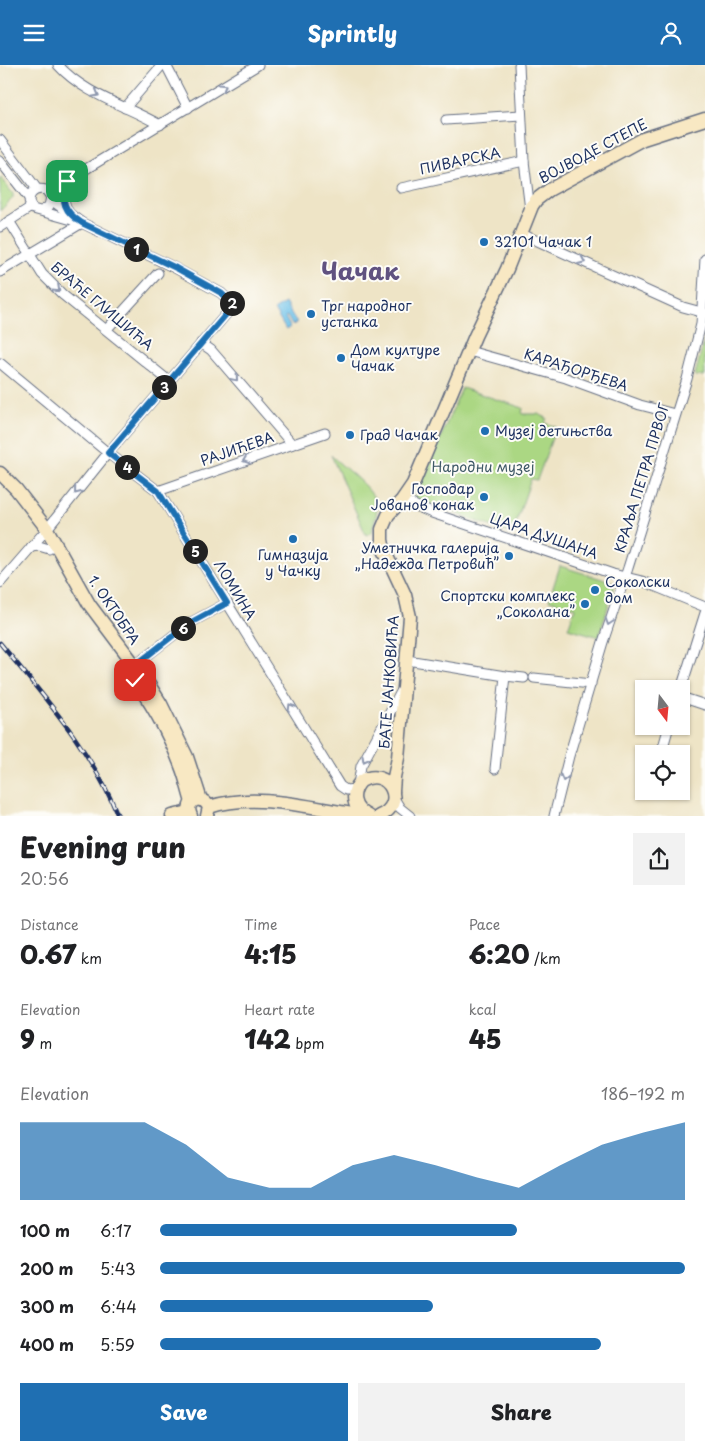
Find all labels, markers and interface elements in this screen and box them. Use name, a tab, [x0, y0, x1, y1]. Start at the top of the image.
text: Sprintly	[308, 16, 397, 49]
icon: menu	[20, 19, 48, 47]
icon: person	[657, 19, 685, 47]
one-way arrow	[218, 83, 227, 93]
one-way arrow	[91, 88, 100, 98]
street label: ВОЈВОДЕ СТЕПЕ	[535, 113, 651, 188]
street label: ПИВАРСКА	[418, 142, 502, 179]
pin	[46, 160, 88, 202]
icon: arrive	[53, 167, 81, 195]
place label: 32101 Чачак 1	[494, 231, 592, 252]
marker: 32101 Чачак 1	[478, 236, 490, 248]
pin: 1	[124, 237, 148, 261]
text: 1	[133, 239, 140, 260]
district label: Чачак	[321, 252, 400, 288]
one-way arrow	[577, 255, 586, 266]
street label: БРАЋЕ ГЛИШИЋА	[46, 256, 158, 355]
one-way arrow	[52, 283, 61, 292]
pin: 2	[220, 291, 244, 315]
text: 2	[228, 293, 237, 314]
place label: Трг народног устанка	[321, 295, 412, 332]
marker: Трг народног устанка	[305, 308, 317, 320]
place label: Дом културе Чачак	[350, 339, 441, 376]
street label: КАРАЂОРЂЕВА	[521, 343, 631, 396]
marker: Дом културе Чачак	[335, 352, 347, 364]
one-way arrow	[229, 372, 238, 381]
pin: 3	[152, 375, 176, 399]
text: 3	[160, 377, 169, 398]
street label: КРАЉА ПЕТРА ПРВОГ	[609, 400, 674, 555]
place label: Музеј детињства	[495, 420, 613, 441]
place label: Град Чачак	[360, 424, 438, 445]
marker: Музеј детињства	[479, 425, 491, 437]
street label: РАЈИЋЕВА	[197, 426, 276, 471]
marker: Град Чачак	[344, 429, 356, 441]
one-way arrow	[243, 454, 251, 464]
pin: 4	[114, 455, 140, 479]
park label: Народни музеј	[432, 456, 534, 477]
text: 4	[123, 457, 132, 478]
place label: Господар Јованов конак	[371, 478, 475, 515]
one-way arrow	[74, 485, 83, 494]
marker: Господар Јованов конак	[478, 491, 490, 503]
street label: ЦАРА ДУШАНА	[487, 507, 601, 564]
marker: Гимназија у Чачку	[287, 533, 299, 545]
place label: Уметничка галерија „Надежда Петровић”	[355, 537, 499, 574]
pin: 5	[182, 539, 208, 563]
text: 5	[191, 541, 200, 562]
place label: Гимназија у Чачку	[258, 544, 328, 581]
marker: Уметничка галерија „Надежда Петровић”	[503, 550, 515, 562]
street label: ЛОМИНА	[209, 556, 262, 624]
street label: 1. ОКТОБРА	[83, 571, 146, 649]
place label: Соколски дом	[605, 571, 670, 608]
marker: Соколски дом	[589, 584, 601, 596]
place label: Спортски комплекс „Соколана”	[440, 585, 575, 622]
marker: Спортски комплекс „Соколана”	[579, 598, 591, 610]
street label: БАТЕ ЈАНКОВИЋА	[373, 614, 404, 749]
pin: 6	[170, 615, 196, 641]
text: 6	[179, 618, 188, 639]
one-way arrow	[605, 618, 615, 626]
pin	[114, 659, 156, 701]
icon: check	[121, 666, 149, 694]
north arrow	[635, 680, 690, 735]
map controls	[635, 680, 690, 800]
one-way arrow	[288, 703, 297, 712]
button: locate	[635, 745, 690, 800]
one-way arrow	[361, 753, 371, 762]
one-way arrow	[559, 774, 569, 782]
text: Evening run	[20, 825, 186, 868]
button: share	[633, 833, 685, 885]
text: 20:56	[20, 866, 69, 890]
text: Distance	[20, 914, 79, 935]
text: Time	[244, 914, 277, 935]
text: Pace	[469, 914, 500, 935]
text: 0.67	[20, 935, 76, 973]
text: 4:15	[244, 935, 297, 973]
text: 6:20	[469, 935, 530, 973]
text: km	[76, 948, 102, 969]
text: /km	[530, 948, 561, 969]
text: Elevation	[20, 999, 80, 1020]
text: Heart rate	[244, 999, 315, 1020]
text: kcal	[469, 999, 497, 1020]
text: 9	[20, 1020, 35, 1058]
text: 142	[244, 1020, 291, 1058]
text: 45	[469, 1020, 502, 1058]
text: m	[35, 1033, 52, 1054]
text: bpm	[291, 1033, 324, 1054]
text: Elevation	[20, 1081, 89, 1105]
text: 186–192 m	[601, 1081, 685, 1105]
text: 100 m	[20, 1218, 70, 1242]
text: 6:17	[100, 1218, 132, 1242]
text: 200 m	[20, 1256, 74, 1280]
text: 5:43	[100, 1256, 136, 1280]
text: 300 m	[20, 1294, 74, 1318]
text: 6:44	[100, 1294, 137, 1318]
text: 400 m	[20, 1332, 74, 1356]
text: 5:59	[100, 1332, 135, 1356]
button: Save	[20, 1383, 348, 1441]
button: Share	[358, 1383, 685, 1441]

